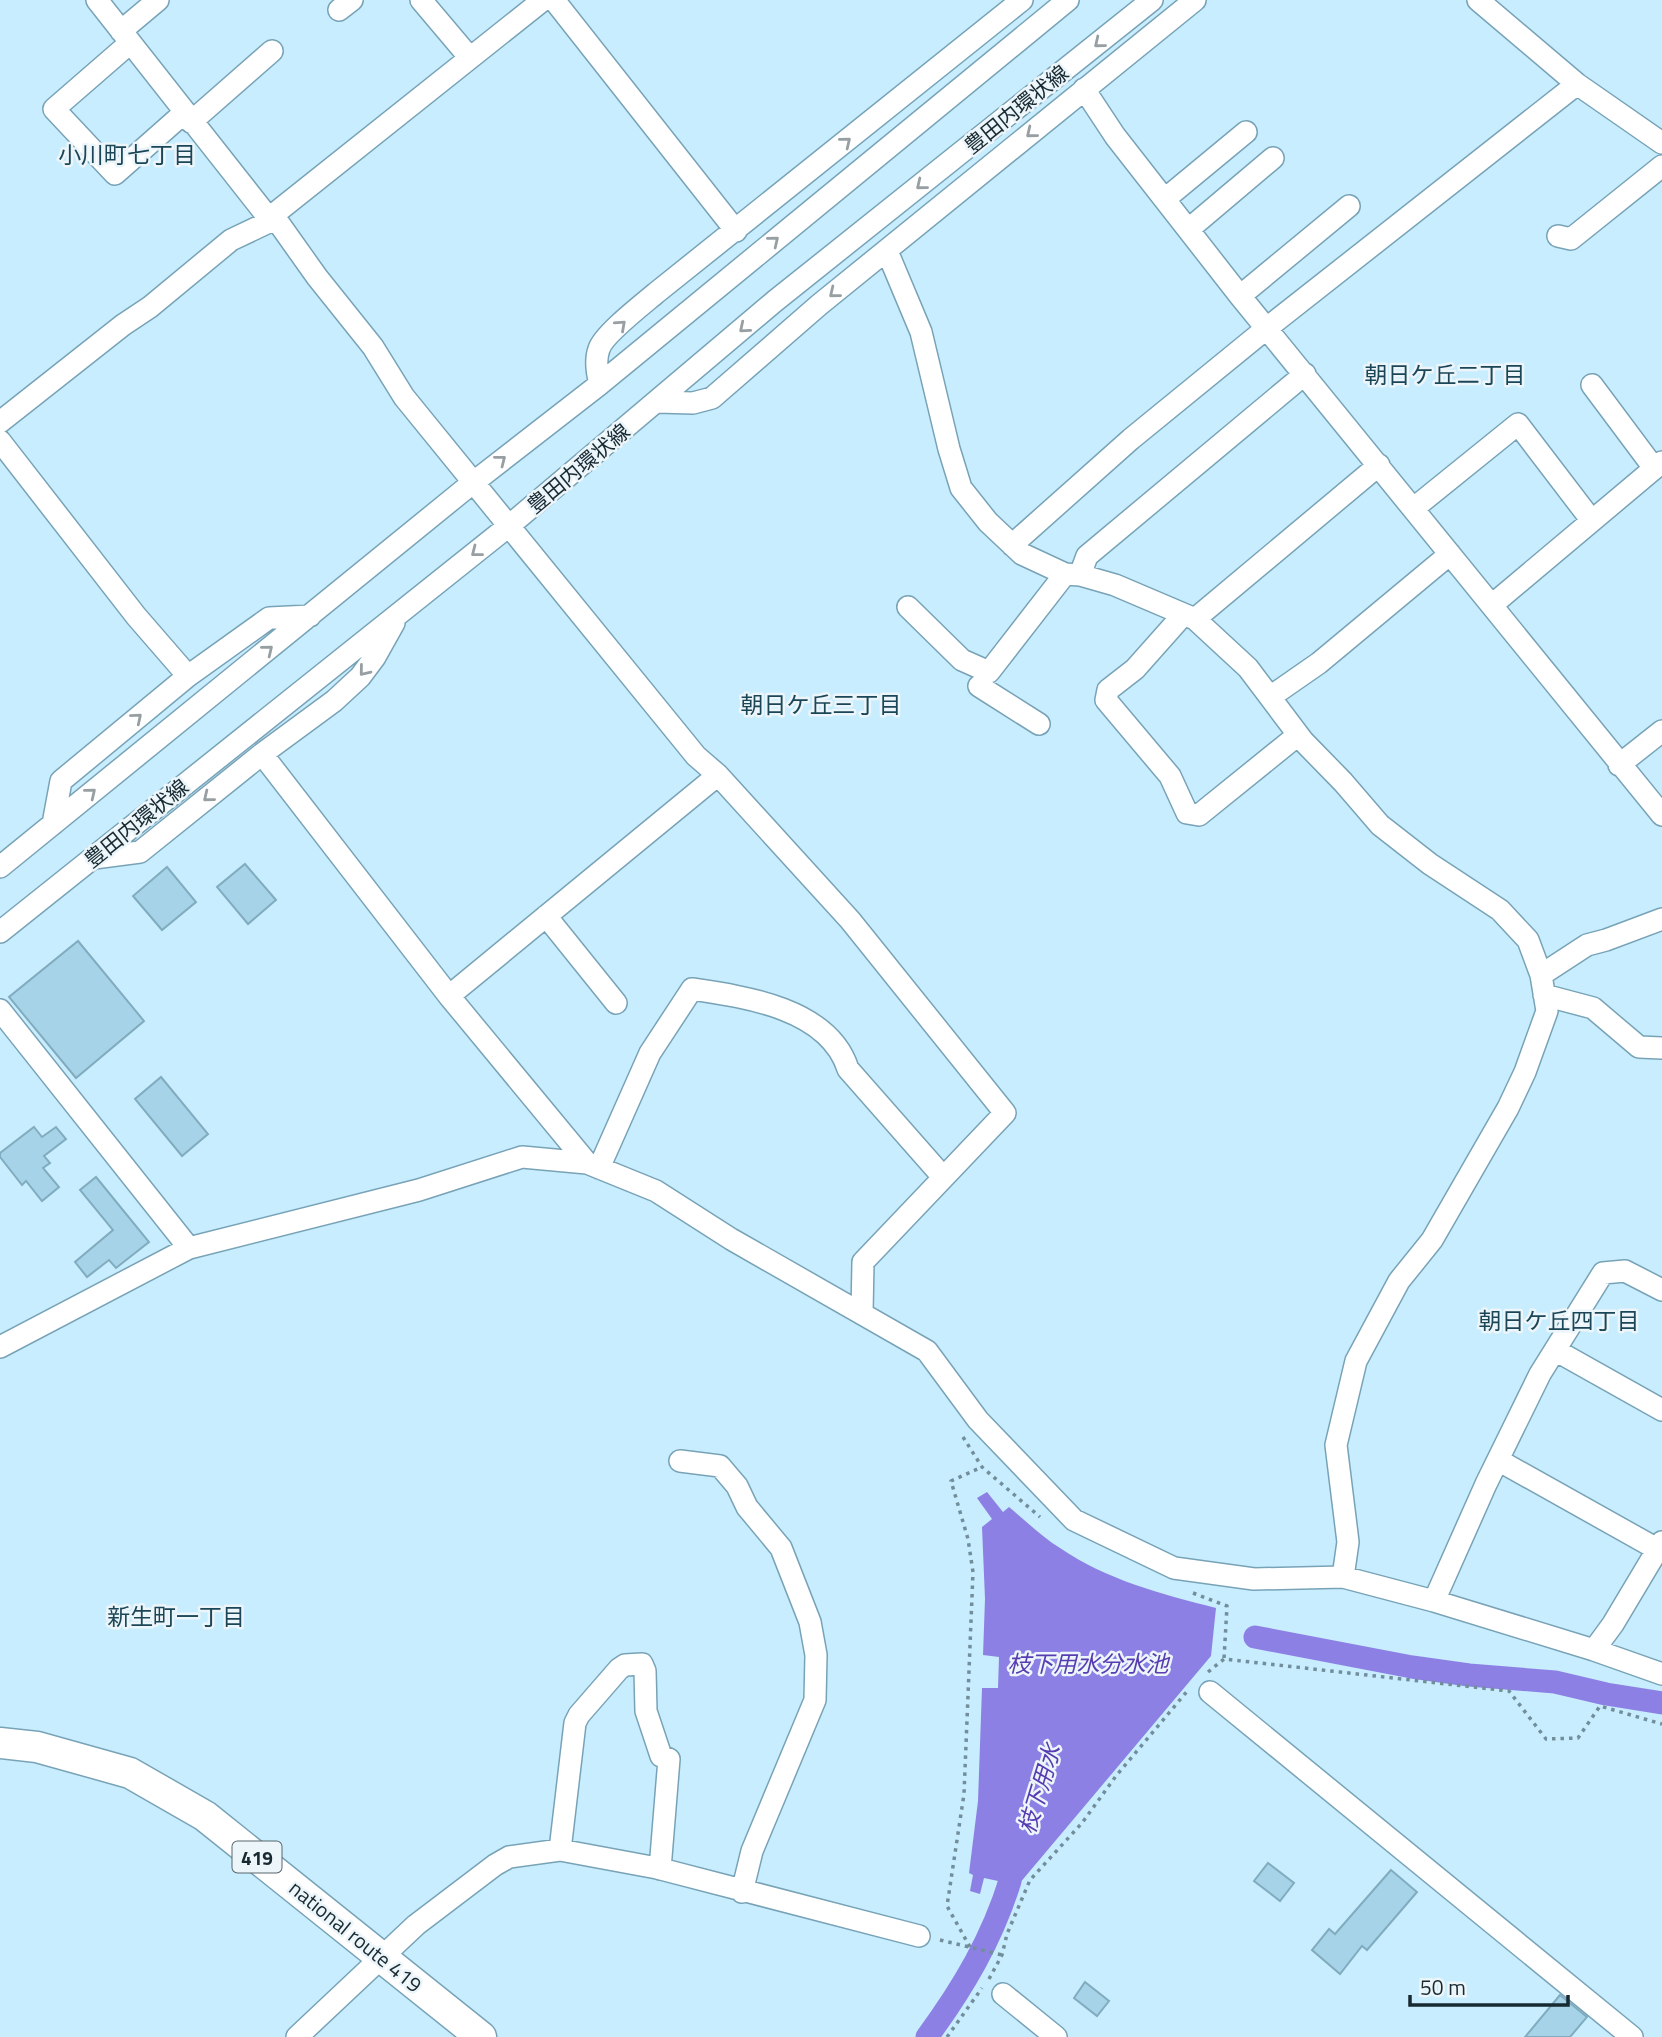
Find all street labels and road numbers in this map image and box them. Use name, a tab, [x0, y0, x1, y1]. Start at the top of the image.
street label: 豊田内環状線	[957, 57, 1075, 161]
street label: 豊田内環状線	[519, 415, 637, 521]
street label: 豊田内環状線	[77, 771, 195, 875]
road number: 419	[232, 1842, 282, 1872]
street label: national route 419	[282, 1872, 430, 2000]

